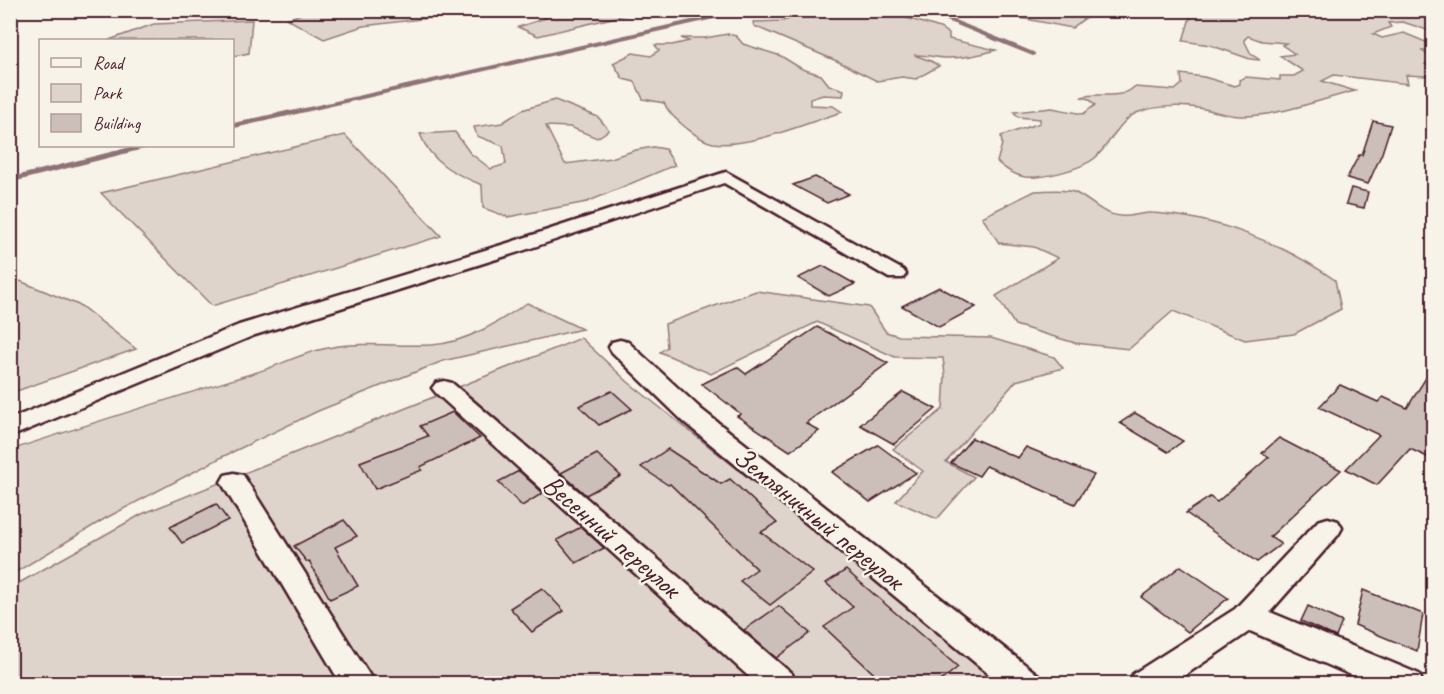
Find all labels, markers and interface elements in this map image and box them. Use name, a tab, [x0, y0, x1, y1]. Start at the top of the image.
legend	[39, 39, 234, 147]
text: Road	[93, 52, 126, 74]
text: Park	[93, 82, 123, 104]
text: Building	[93, 112, 142, 134]
street label: Земляничный переулок	[727, 439, 913, 599]
street label: Весенний переулок	[536, 467, 690, 607]

